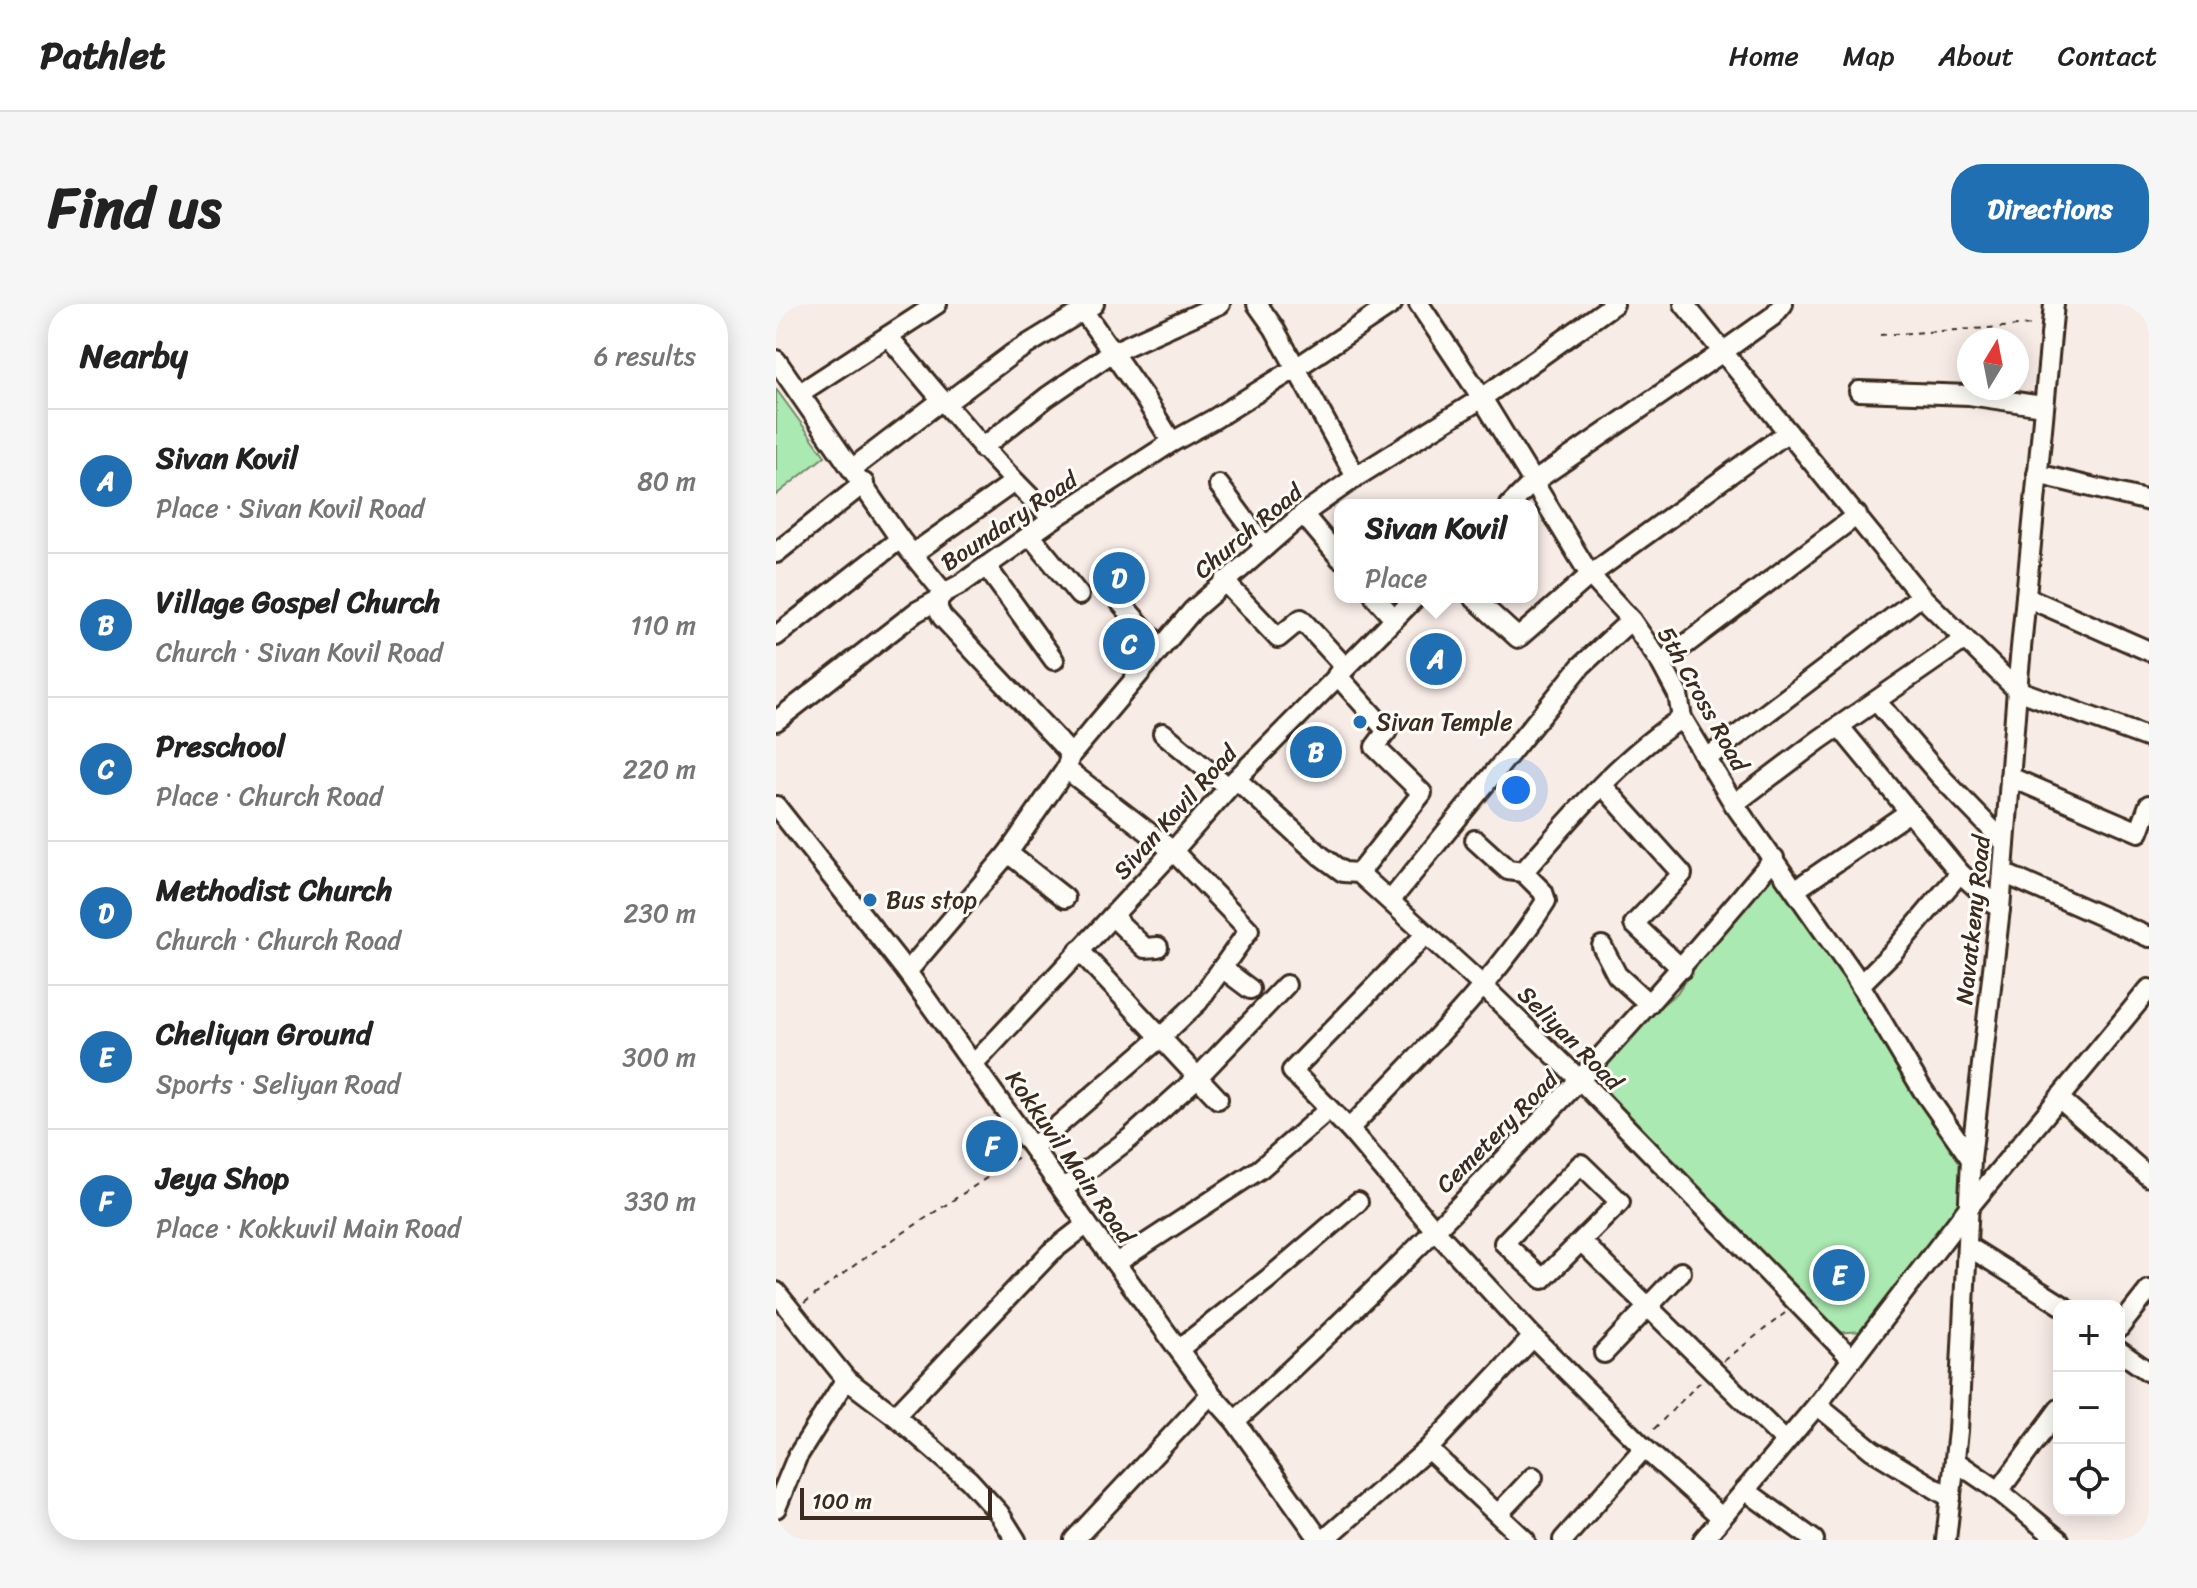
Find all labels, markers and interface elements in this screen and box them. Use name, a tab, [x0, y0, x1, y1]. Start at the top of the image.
text: Pathlet	[40, 22, 166, 89]
text: Home	[1729, 31, 1799, 80]
text: Map	[1843, 31, 1894, 80]
text: About	[1938, 31, 2014, 80]
text: Contact	[2058, 31, 2157, 80]
text: Find us	[48, 159, 221, 258]
button: Directions	[1951, 164, 2149, 253]
text: Nearby	[80, 326, 188, 386]
north arrow	[1957, 328, 2029, 400]
text: 6 results	[594, 333, 696, 379]
text: Sivan Kovil	[156, 431, 298, 485]
text: A	[97, 458, 115, 504]
text: 80 m	[637, 458, 696, 504]
street label: Boundary Road	[932, 459, 1087, 583]
street label: Church Road	[1184, 471, 1313, 590]
text: Place · Sivan Kovil Road	[156, 485, 425, 531]
popup	[1334, 499, 1538, 603]
text: Sivan Kovil	[1365, 501, 1507, 555]
pin: D	[1093, 548, 1145, 608]
text: Place	[1365, 555, 1428, 601]
text: Village Gospel Church	[156, 575, 441, 629]
text: B	[98, 602, 114, 648]
text: 110 m	[631, 602, 696, 648]
pin: C	[1103, 614, 1155, 674]
street label: 5th Cross Road	[1646, 619, 1761, 781]
text: Church · Sivan Kovil Road	[156, 629, 443, 675]
pin: A	[1410, 629, 1462, 689]
place label: Sivan Temple	[1376, 701, 1513, 743]
marker: Sivan Temple	[1351, 713, 1369, 731]
text: Preschool	[156, 719, 285, 773]
pin: B	[1290, 722, 1342, 782]
street label: Sivan Kovil Road	[1102, 733, 1249, 890]
text: C	[98, 746, 114, 792]
text: 220 m	[623, 746, 696, 792]
your location	[1496, 770, 1536, 810]
text: Place · Church Road	[156, 773, 383, 819]
street label: Navatkeny Road	[1943, 832, 2003, 1007]
text: Methodist Church	[156, 863, 392, 917]
place label: Bus stop	[886, 879, 977, 921]
text: D	[98, 890, 114, 936]
text: 230 m	[624, 890, 696, 936]
marker: Bus stop	[861, 891, 879, 909]
text: Church · Church Road	[156, 917, 401, 963]
street label: Seliyan Road	[1507, 975, 1635, 1103]
text: Cheliyan Ground	[156, 1007, 372, 1061]
text: E	[99, 1034, 113, 1080]
text: 300 m	[622, 1034, 696, 1080]
street label: Cemetery Road	[1426, 1060, 1569, 1203]
text: Sports · Seliyan Road	[156, 1061, 400, 1107]
street label: Kokkuvil Main Road	[994, 1061, 1147, 1254]
pin: F	[966, 1116, 1018, 1176]
text: Jeya Shop	[156, 1151, 289, 1205]
text: F	[99, 1178, 113, 1224]
text: 330 m	[624, 1178, 696, 1224]
text: Place · Kokkuvil Main Road	[156, 1205, 461, 1251]
pin: E	[1813, 1245, 1865, 1305]
map controls	[2053, 1300, 2125, 1516]
button: +	[2053, 1300, 2125, 1372]
button: −	[2053, 1372, 2125, 1444]
button: locate	[2053, 1444, 2125, 1516]
text: 100 m	[812, 1482, 872, 1521]
scale bar	[800, 1484, 992, 1520]

